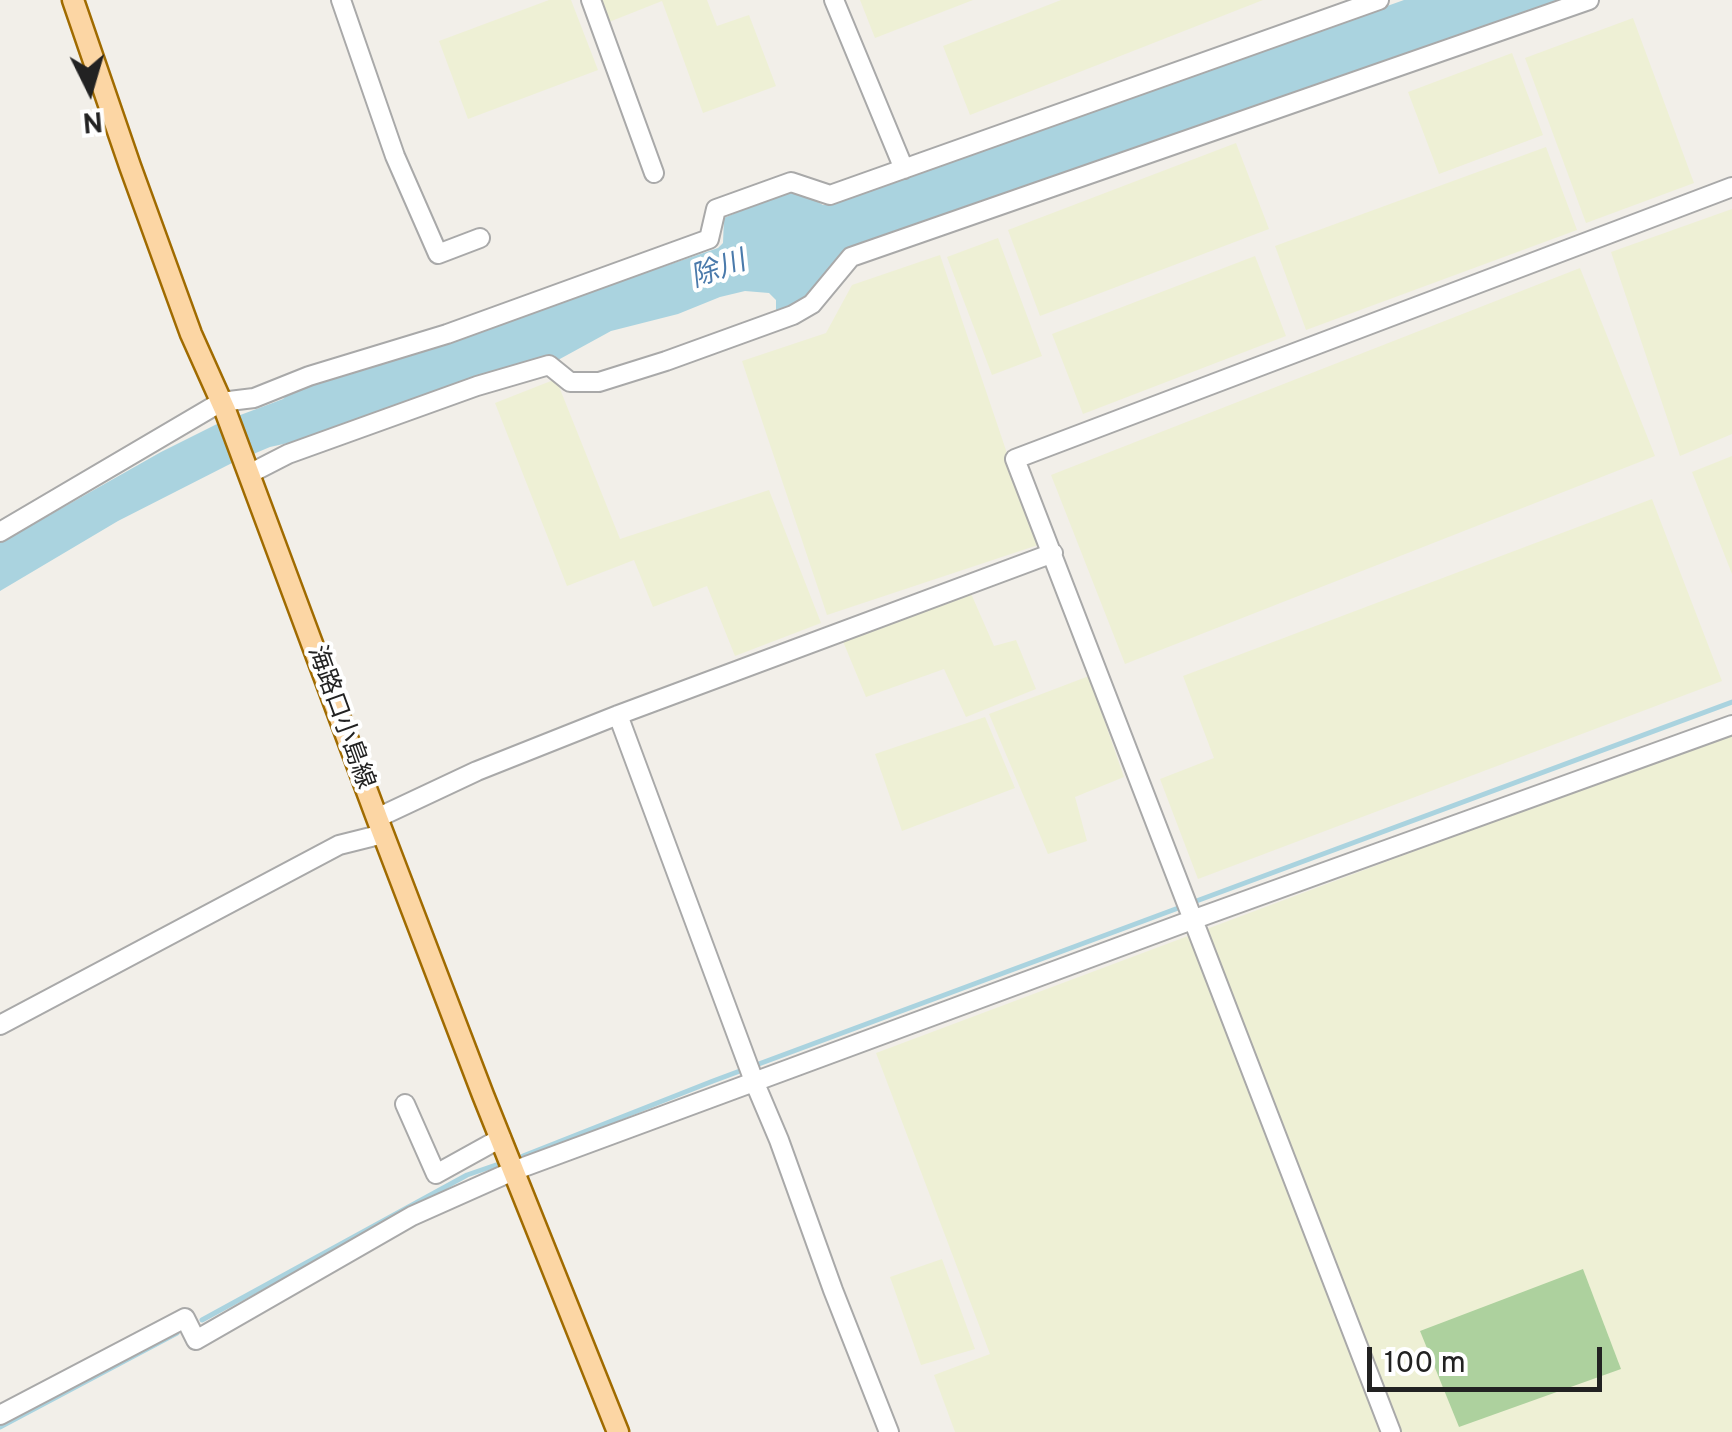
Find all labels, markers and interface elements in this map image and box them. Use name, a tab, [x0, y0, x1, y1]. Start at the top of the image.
north arrow	[40, 40, 140, 140]
text: N	[81, 101, 104, 139]
water label: 除川	[687, 247, 751, 297]
street label: 海路口小島線	[299, 642, 379, 794]
scale bar	[1372, 1327, 1607, 1389]
text: 100 m	[1384, 1346, 1466, 1383]

